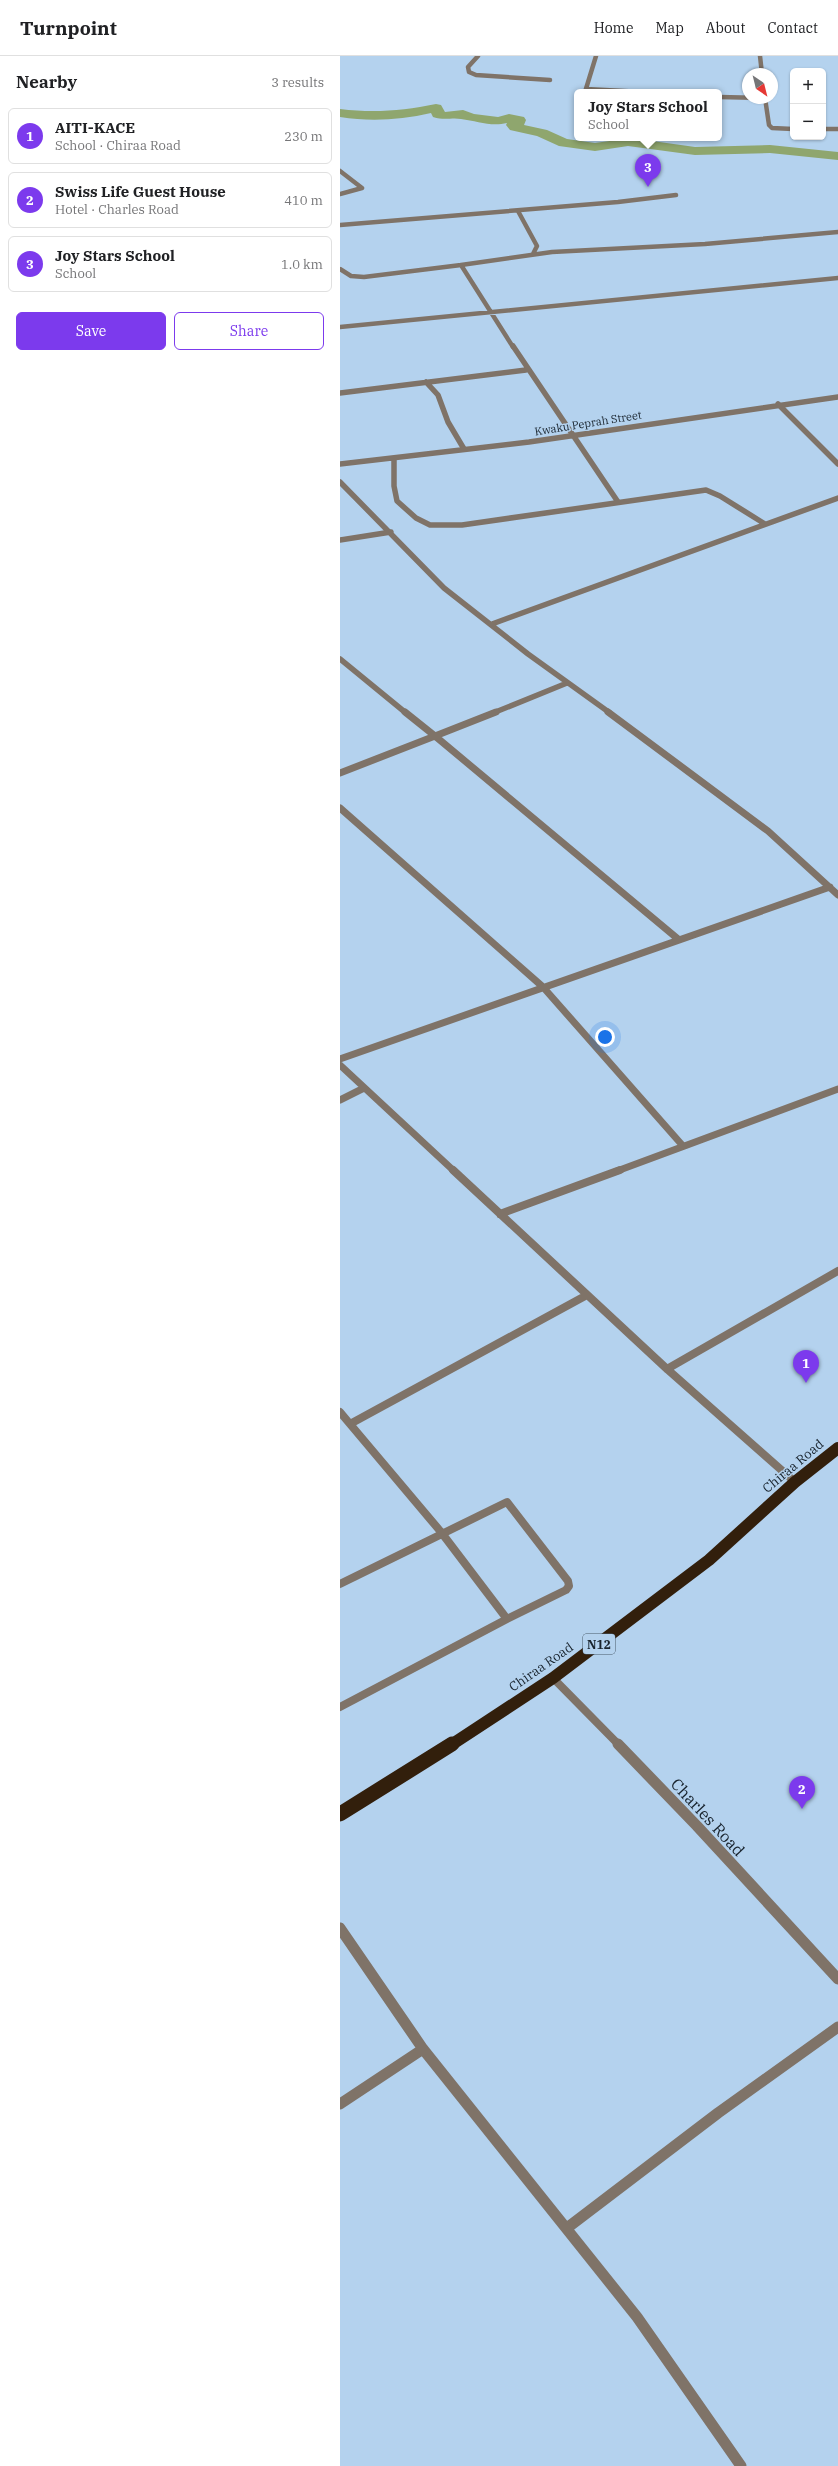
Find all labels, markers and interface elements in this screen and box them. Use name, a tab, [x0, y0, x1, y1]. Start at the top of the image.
text: Turnpoint	[20, 16, 117, 40]
text: Home	[594, 19, 633, 37]
text: Map	[655, 19, 684, 37]
text: About	[706, 19, 745, 37]
text: Contact	[767, 19, 818, 37]
north arrow	[742, 68, 778, 104]
map controls	[790, 68, 826, 140]
button: +	[790, 68, 826, 104]
text: Nearby	[16, 71, 77, 93]
text: 3 results	[271, 74, 324, 91]
popup	[574, 89, 722, 141]
text: Joy Stars School	[588, 97, 708, 116]
button: −	[790, 104, 826, 140]
text: School	[588, 116, 629, 133]
text: AITI-KACE	[55, 118, 135, 137]
text: 1	[26, 128, 34, 145]
text: 230 m	[284, 128, 323, 145]
text: School · Chiraa Road	[55, 137, 181, 154]
pin: 3	[635, 154, 661, 187]
text: Swiss Life Guest House	[55, 182, 226, 201]
text: 2	[26, 192, 34, 209]
text: 410 m	[284, 192, 323, 209]
text: Hotel · Charles Road	[55, 201, 179, 218]
text: Joy Stars School	[55, 246, 175, 265]
text: 3	[26, 256, 34, 273]
text: 1.0 km	[281, 256, 323, 273]
text: School	[55, 265, 96, 282]
button: Save	[16, 312, 166, 350]
button: Share	[174, 312, 324, 350]
street label: Kwaku Peprah Street	[533, 408, 643, 438]
your location	[595, 1027, 615, 1047]
pin: 1	[793, 1350, 819, 1383]
street label: Chiraa Road	[759, 1435, 827, 1496]
road number: N12	[583, 1634, 615, 1654]
street label: Chiraa Road	[506, 1639, 577, 1695]
street label: Charles Road	[667, 1774, 749, 1860]
pin: 2	[789, 1776, 815, 1809]

